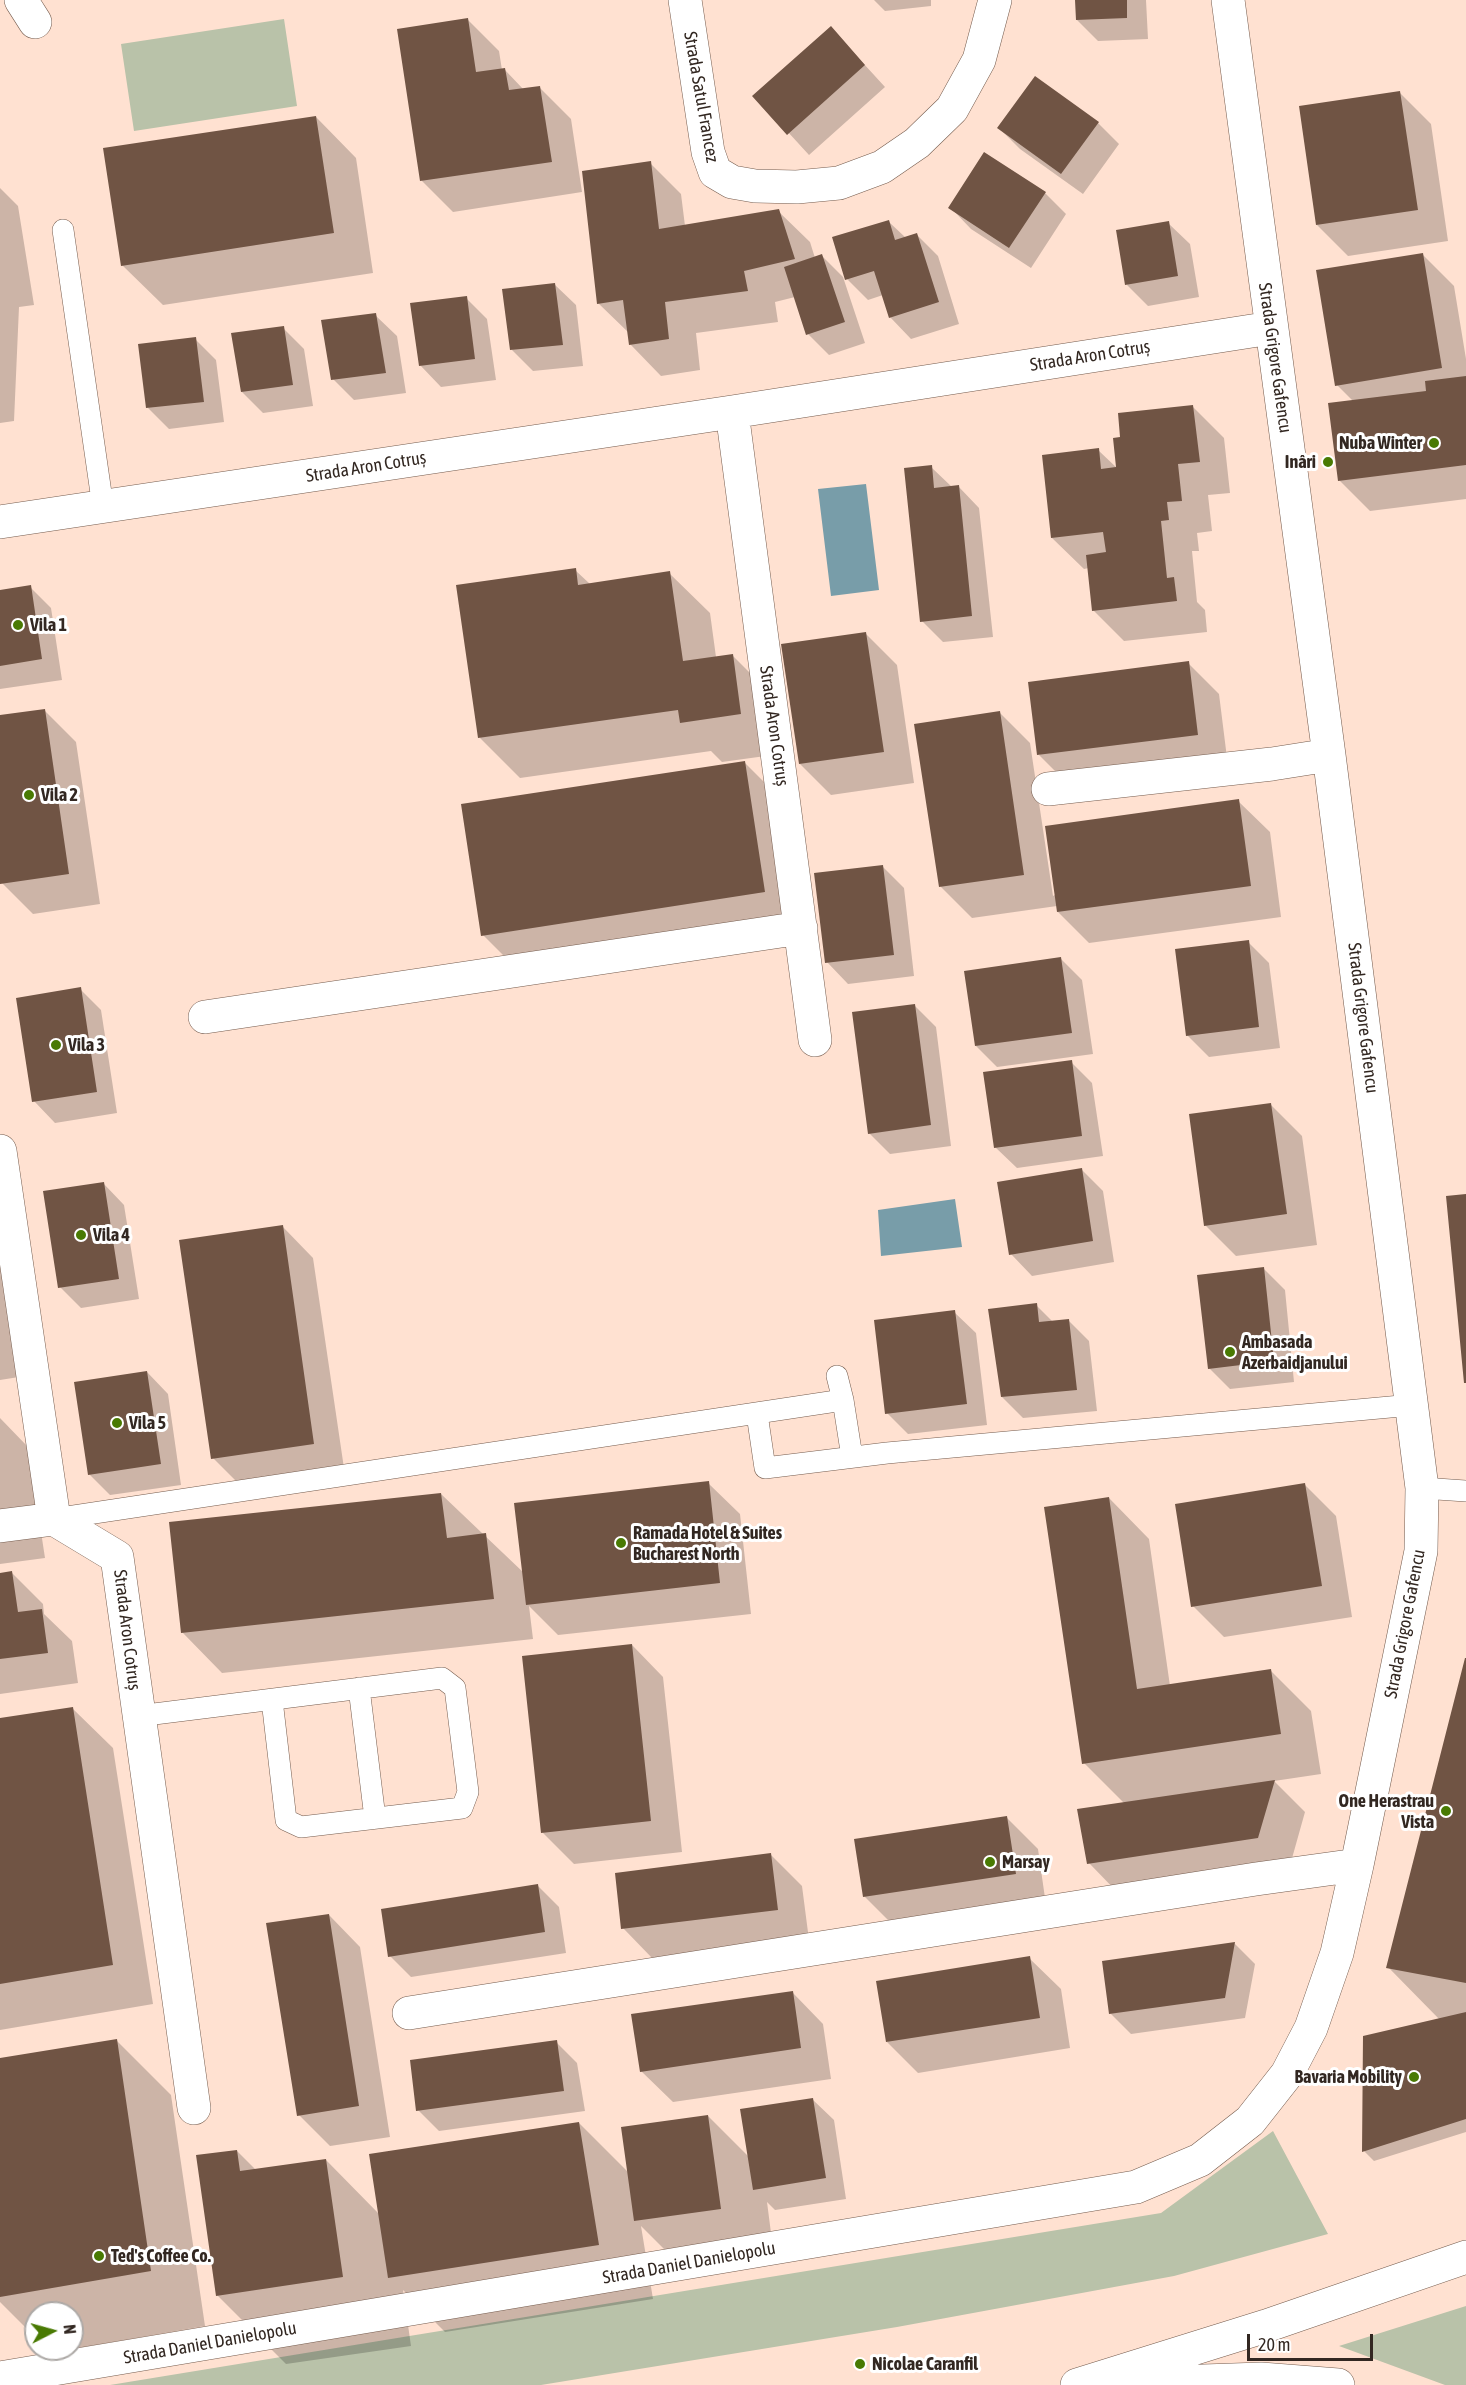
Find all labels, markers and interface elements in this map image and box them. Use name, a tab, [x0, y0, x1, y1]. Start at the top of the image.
street label: Strada Satul Francez	[679, 30, 723, 164]
street label: Strada Grigore Gafencu	[1254, 282, 1296, 434]
street label: Strada Aron Cotruș	[1028, 336, 1152, 376]
place label: Nuba Winter	[1339, 432, 1422, 454]
marker: Nuba Winter	[1427, 436, 1441, 450]
street label: Strada Aron Cotruș	[304, 447, 428, 487]
place label: Inâri	[1285, 451, 1316, 473]
marker: Inâri	[1321, 455, 1335, 469]
place label: Vila 1	[30, 614, 67, 636]
marker: Vila 1	[11, 618, 25, 632]
street label: Strada Aron Cotruș	[755, 664, 793, 788]
place label: Vila 2	[41, 784, 78, 806]
marker: Vila 2	[22, 788, 36, 802]
street label: Strada Grigore Gafencu	[1343, 942, 1383, 1094]
place label: Vila 3	[68, 1034, 105, 1056]
marker: Vila 3	[49, 1038, 63, 1052]
place label: Vila 4	[93, 1224, 130, 1246]
marker: Vila 4	[74, 1228, 88, 1242]
place label: Ambasada Azerbaidjanului	[1242, 1331, 1348, 1374]
marker: Ambasada Azerbaidjanului	[1223, 1345, 1237, 1359]
place label: Vila 5	[129, 1412, 166, 1434]
marker: Vila 5	[110, 1416, 124, 1430]
place label: Ramada Hotel & Suites Bucharest North	[633, 1522, 782, 1564]
marker: Ramada Hotel & Suites Bucharest North	[614, 1536, 628, 1550]
street label: Strada Grigore Gafencu	[1380, 1548, 1430, 1700]
street label: Strada Aron Cotruș	[109, 1568, 145, 1692]
place label: One Herastrau Vista	[1339, 1790, 1434, 1832]
marker: One Herastrau Vista	[1439, 1804, 1453, 1818]
place label: Marsay	[1002, 1851, 1050, 1873]
marker: Marsay	[983, 1855, 997, 1869]
place label: Bavaria Mobility	[1295, 2066, 1402, 2088]
marker: Bavaria Mobility	[1407, 2070, 1421, 2084]
street label: Strada Daniel Danielopolu	[601, 2237, 777, 2289]
place label: Ted's Coffee Co.	[111, 2245, 211, 2267]
marker: Ted's Coffee Co.	[92, 2249, 106, 2263]
north arrow	[24, 2301, 84, 2361]
street label: Strada Daniel Danielopolu	[122, 2317, 298, 2369]
scale bar	[1250, 2322, 1376, 2360]
text: N	[60, 2324, 79, 2335]
text: 20 m	[1258, 2334, 1290, 2355]
place label: Nicolae Caranfil	[872, 2353, 978, 2375]
marker: Nicolae Caranfil	[853, 2357, 867, 2371]

